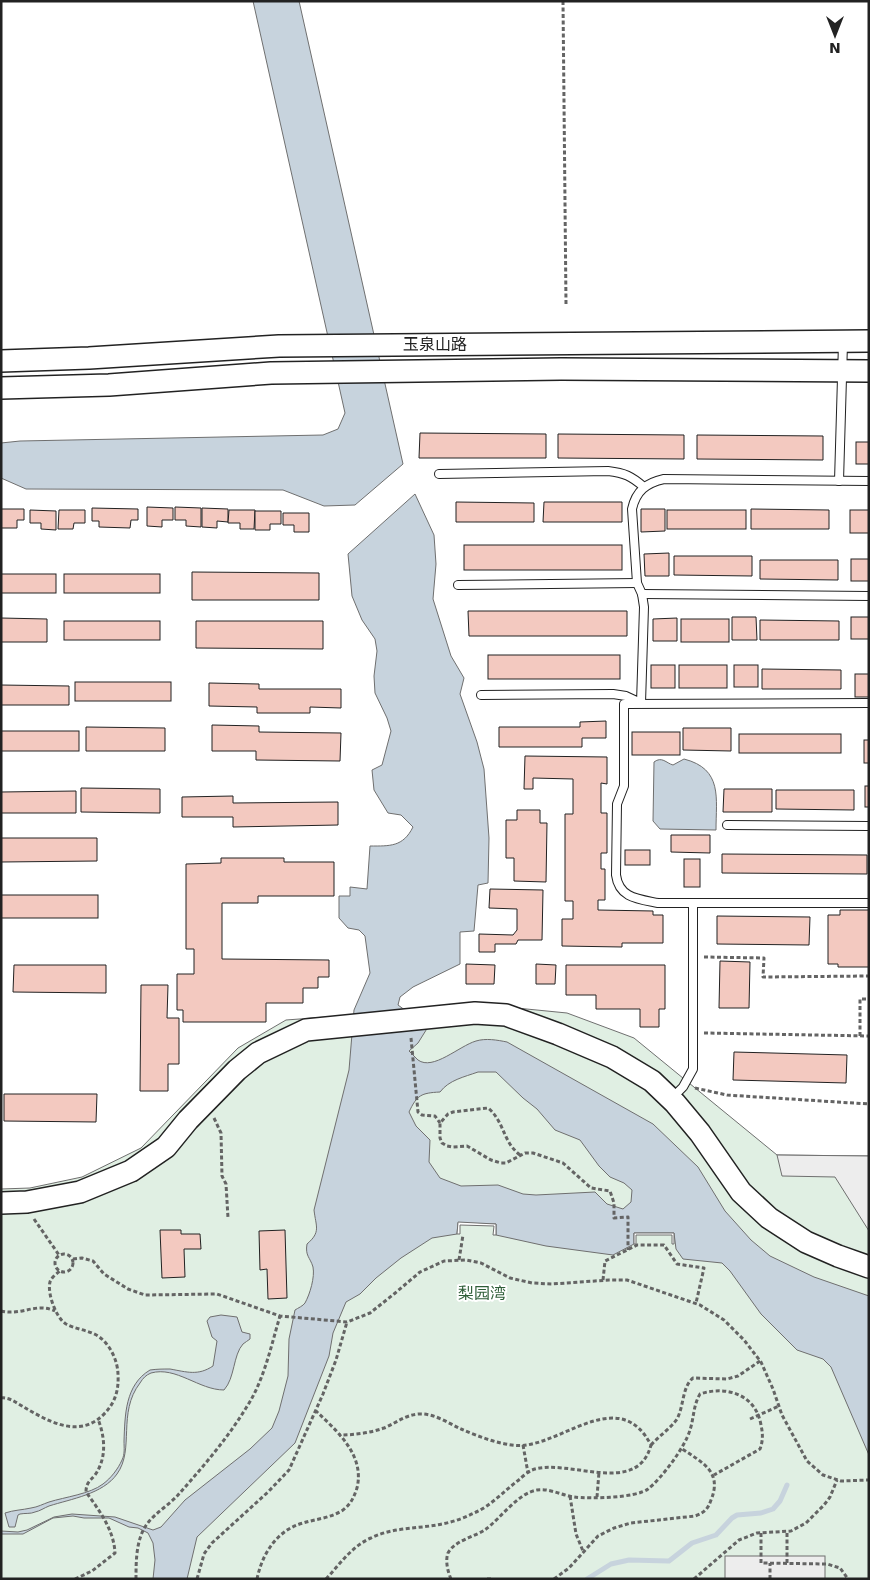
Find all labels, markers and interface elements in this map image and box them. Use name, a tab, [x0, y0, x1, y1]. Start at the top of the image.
north arrow	[810, 10, 860, 60]
text: N	[829, 40, 841, 56]
street label: 玉泉山路	[403, 335, 467, 354]
park label: 梨园湾	[458, 1284, 506, 1303]

